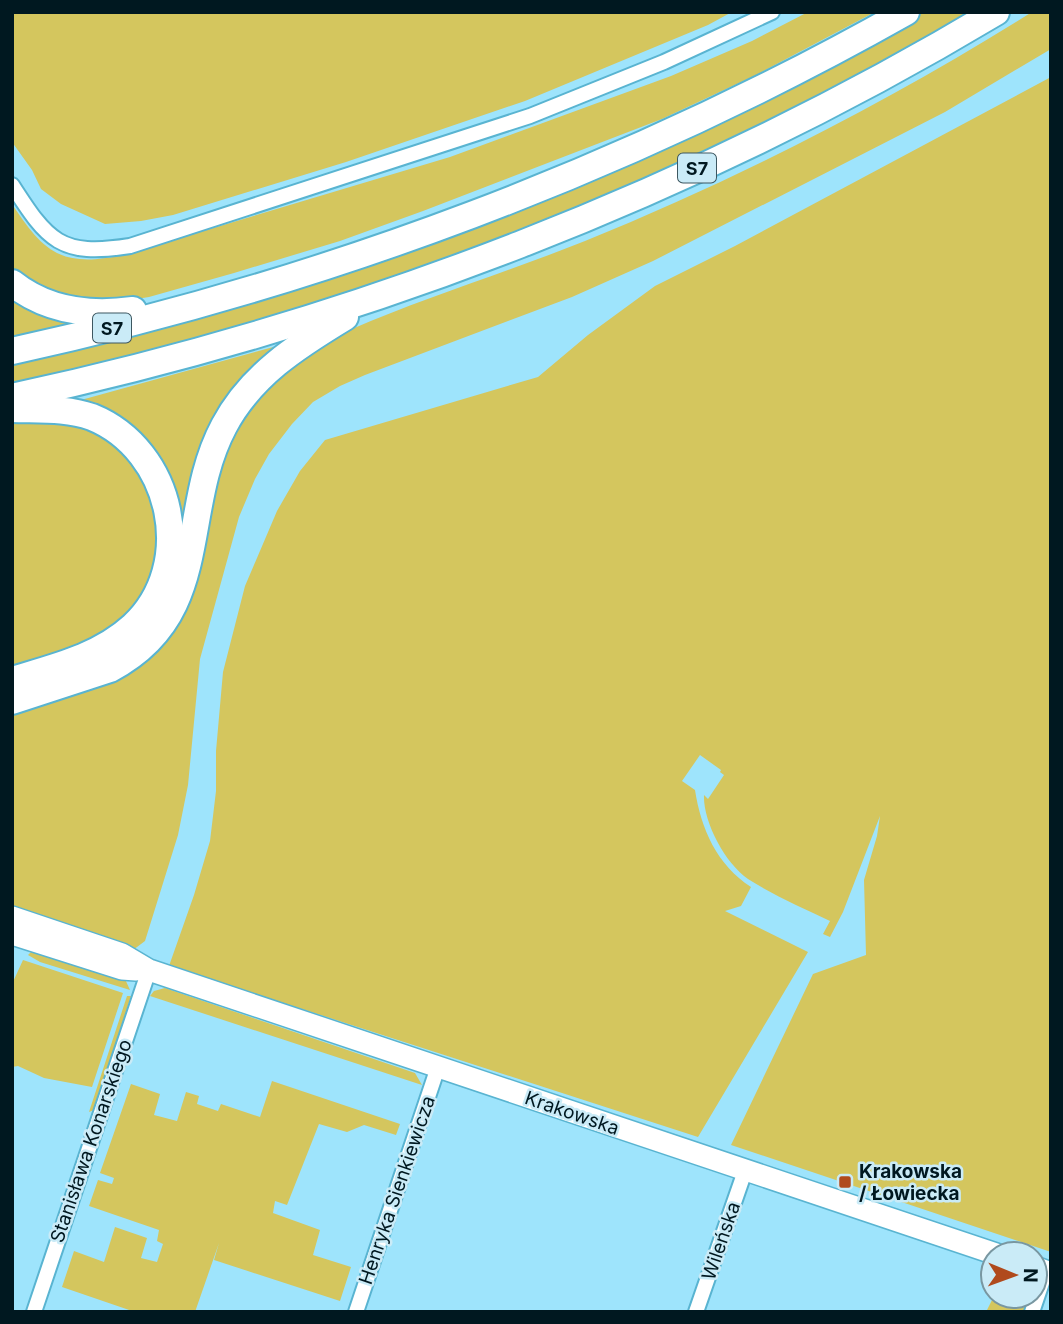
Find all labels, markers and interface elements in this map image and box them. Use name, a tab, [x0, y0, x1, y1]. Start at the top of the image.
road number: S7	[678, 154, 716, 182]
road number: S7	[93, 314, 131, 342]
street label: Stanisława Konarskiego	[45, 1036, 137, 1246]
street label: Krakowska	[522, 1086, 622, 1140]
street label: Henryka Sienkiewicza	[354, 1093, 440, 1287]
place label: Krakowska / Łowiecka	[859, 1160, 962, 1205]
marker: Krakowska / Łowiecka	[837, 1174, 853, 1190]
street label: Wileńska	[697, 1199, 745, 1283]
north arrow	[979, 1240, 1049, 1310]
text: N	[1019, 1268, 1042, 1283]

